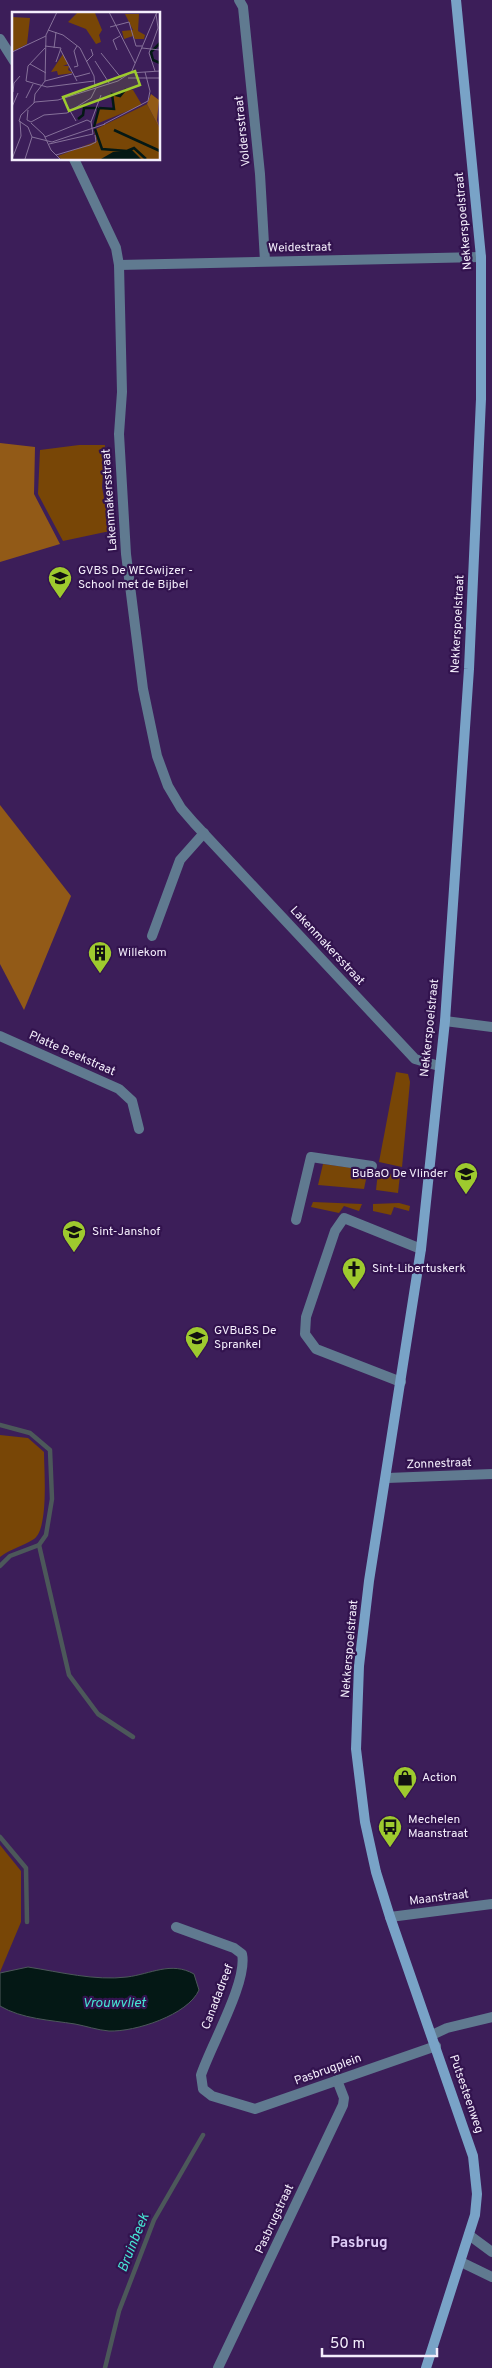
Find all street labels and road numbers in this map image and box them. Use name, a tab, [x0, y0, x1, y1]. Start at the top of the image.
street label: Voldersstraat	[231, 95, 255, 167]
street label: Nekkerspoelstraat	[452, 171, 476, 271]
street label: Weidestraat	[268, 239, 332, 257]
street label: Lakenmakersstraat	[98, 448, 122, 552]
street label: Nekkerspoelstraat	[447, 574, 469, 674]
street label: Lakenmakersstraat	[286, 903, 368, 989]
street label: Nekkerspoelstraat	[417, 978, 443, 1078]
street label: Platte Beekstraat	[26, 1028, 118, 1080]
street label: Zonnestraat	[406, 1455, 472, 1473]
street label: Nekkerspoelstraat	[338, 1599, 362, 1699]
street label: Maanstraat	[408, 1886, 470, 1910]
street label: Canadadreef	[198, 1962, 238, 2032]
street label: Pasbrugplein	[292, 2050, 364, 2090]
street label: Putsesteenweg	[445, 2053, 487, 2135]
street label: Pasbrugstraat	[252, 2182, 298, 2256]

